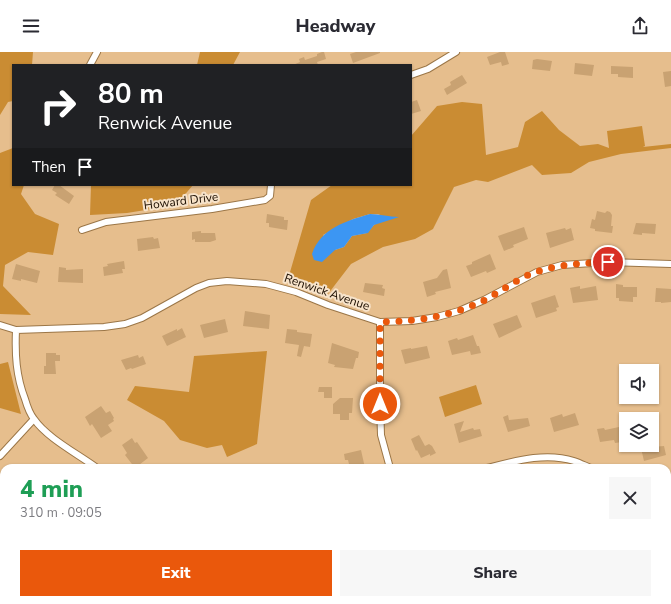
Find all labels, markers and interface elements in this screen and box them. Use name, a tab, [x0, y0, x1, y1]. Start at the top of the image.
text: Headway	[296, 14, 375, 38]
icon: menu	[20, 15, 42, 37]
icon: share	[629, 15, 651, 37]
text: 80 m	[98, 75, 164, 113]
icon: right	[32, 80, 84, 132]
text: Renwick Avenue	[98, 111, 232, 135]
icon: arrive	[74, 156, 96, 178]
text: Then	[32, 157, 66, 177]
street label: Howard Drive	[143, 189, 219, 213]
pin	[591, 245, 625, 279]
icon: arrive	[597, 251, 619, 273]
street label: Renwick Avenue	[282, 270, 372, 314]
map controls	[619, 364, 659, 452]
button: sound	[619, 364, 659, 404]
position arrow	[359, 383, 401, 425]
button: layers	[619, 412, 659, 452]
text: 4 min	[20, 473, 83, 505]
button: close	[609, 477, 651, 519]
text: 310 m · 09:05	[20, 504, 102, 522]
button: Exit	[20, 550, 332, 596]
button: Share	[340, 550, 651, 596]

